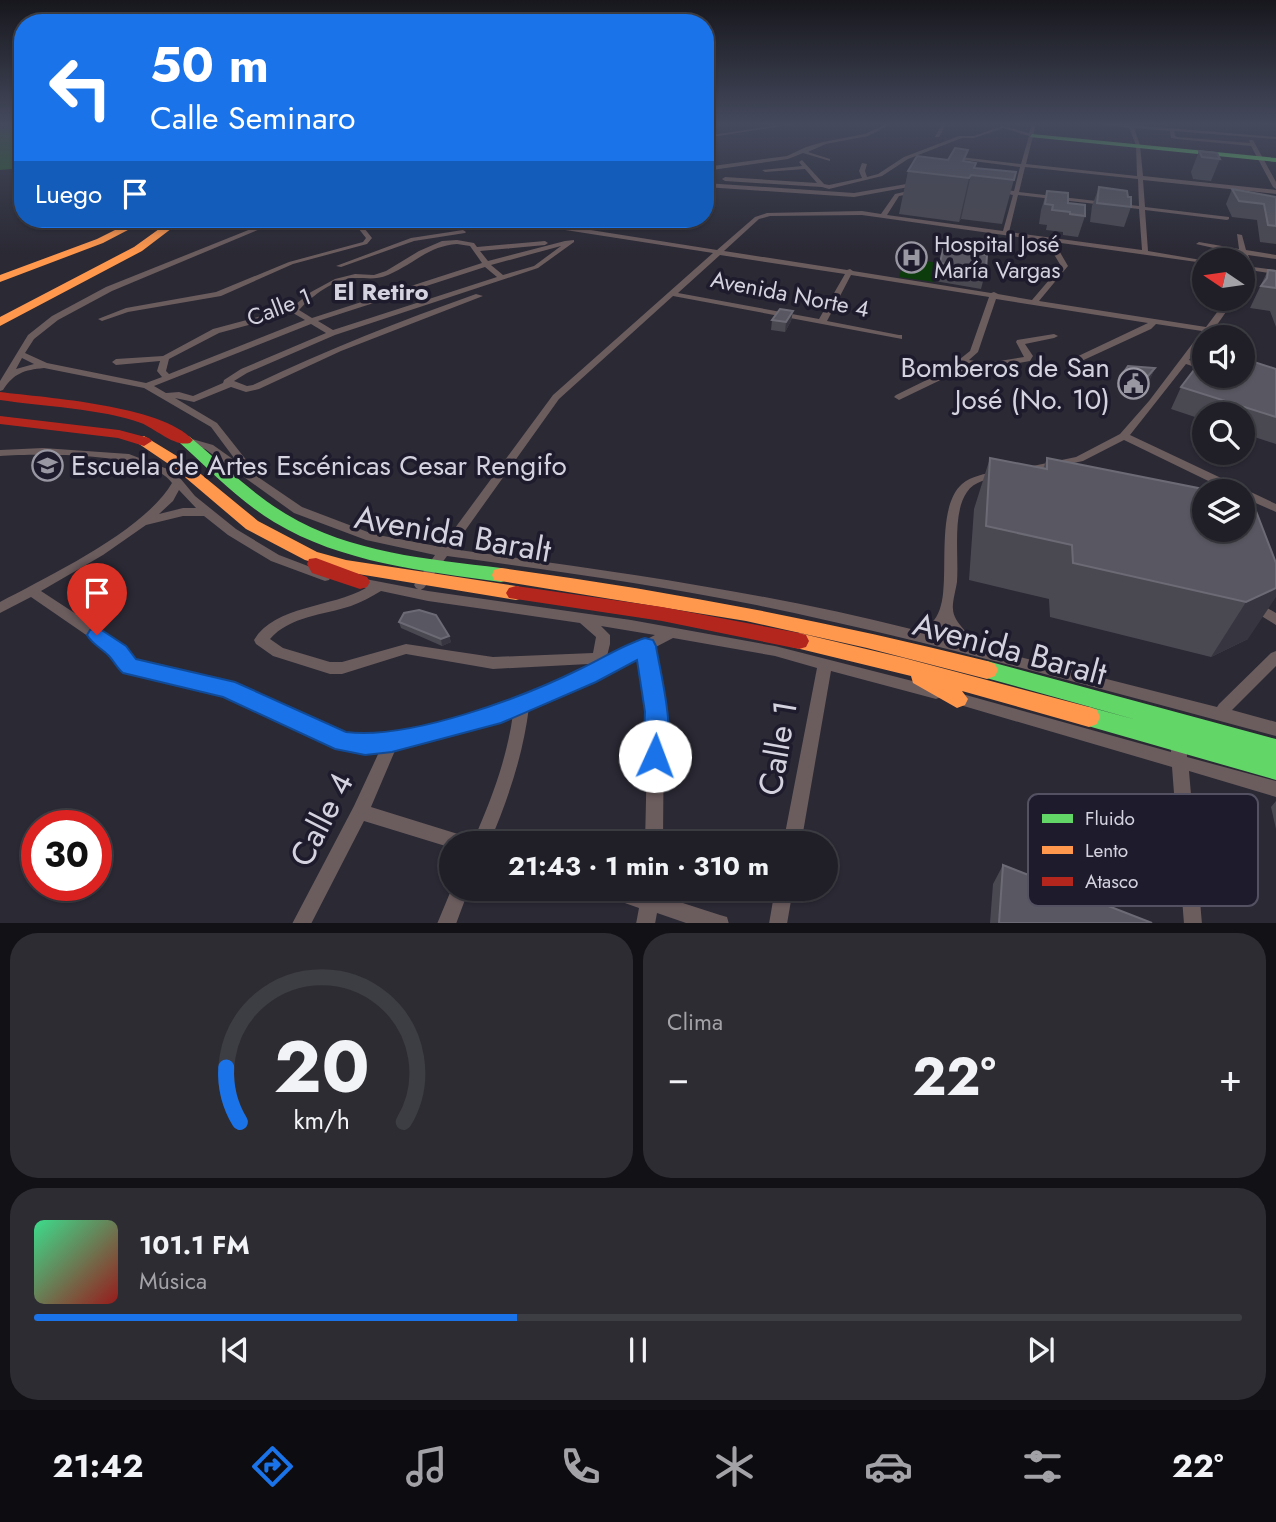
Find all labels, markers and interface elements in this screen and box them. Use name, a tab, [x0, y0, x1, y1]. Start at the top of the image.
text: 50 m	[150, 30, 269, 100]
icon: left	[35, 42, 126, 133]
text: Calle Seminaro	[150, 95, 356, 141]
text: Luego	[35, 175, 102, 213]
icon: arrive	[116, 175, 154, 213]
place label: Hospital José María Vargas	[934, 227, 1060, 287]
hospital icon: Hospital José María Vargas	[894, 240, 928, 274]
north arrow	[1192, 248, 1255, 312]
map controls	[1192, 248, 1255, 542]
street label: Avenida Norte 4	[708, 262, 872, 326]
district label: El Retiro	[333, 274, 429, 309]
street label: Calle 1	[242, 279, 316, 335]
button: sound	[1192, 325, 1255, 388]
place label: Bomberos de San José (No. 10)	[900, 347, 1110, 420]
public building icon: Bomberos de San José (No. 10)	[1116, 366, 1150, 400]
button: search	[1192, 402, 1255, 465]
place label: Escuela de Artes Escénicas Cesar Rengifo	[71, 445, 567, 486]
school or university icon: Escuela de Artes Escénicas Cesar Rengifo	[31, 448, 65, 482]
button: layers	[1192, 479, 1255, 542]
street label: Avenida Baralt	[351, 493, 555, 574]
pin	[67, 563, 127, 635]
icon: arrive	[78, 574, 116, 612]
street label: Avenida Baralt	[908, 600, 1112, 697]
street label: Calle 1	[746, 697, 809, 799]
position arrow	[618, 719, 692, 793]
street label: Calle 4	[278, 764, 365, 874]
legend	[1028, 794, 1258, 906]
text: Fluido	[1085, 805, 1135, 832]
speed limit sign: 30	[21, 810, 112, 901]
text: Lento	[1085, 837, 1128, 864]
text: 21:43 · 1 min · 310 m	[508, 847, 769, 885]
text: Atasco	[1085, 868, 1138, 895]
text: Clima	[667, 1005, 723, 1039]
text: 20	[274, 1014, 369, 1119]
text: 22°	[912, 1039, 996, 1115]
text: −	[667, 1050, 689, 1105]
text: +	[1219, 1050, 1242, 1105]
text: km/h	[293, 1101, 350, 1137]
text: 101.1 FM	[139, 1226, 250, 1264]
text: Música	[139, 1264, 207, 1298]
icon: previous	[216, 1331, 254, 1369]
icon: pause	[619, 1331, 657, 1369]
icon: next	[1022, 1331, 1060, 1369]
icon: directions	[248, 1442, 297, 1491]
icon: music	[402, 1442, 451, 1491]
icon: phone	[556, 1442, 605, 1491]
icon: climate	[710, 1442, 759, 1491]
icon: car	[864, 1442, 913, 1491]
icon: filters	[1018, 1442, 1067, 1491]
text: 21:42	[52, 1443, 143, 1489]
text: 22°	[1172, 1443, 1223, 1489]

